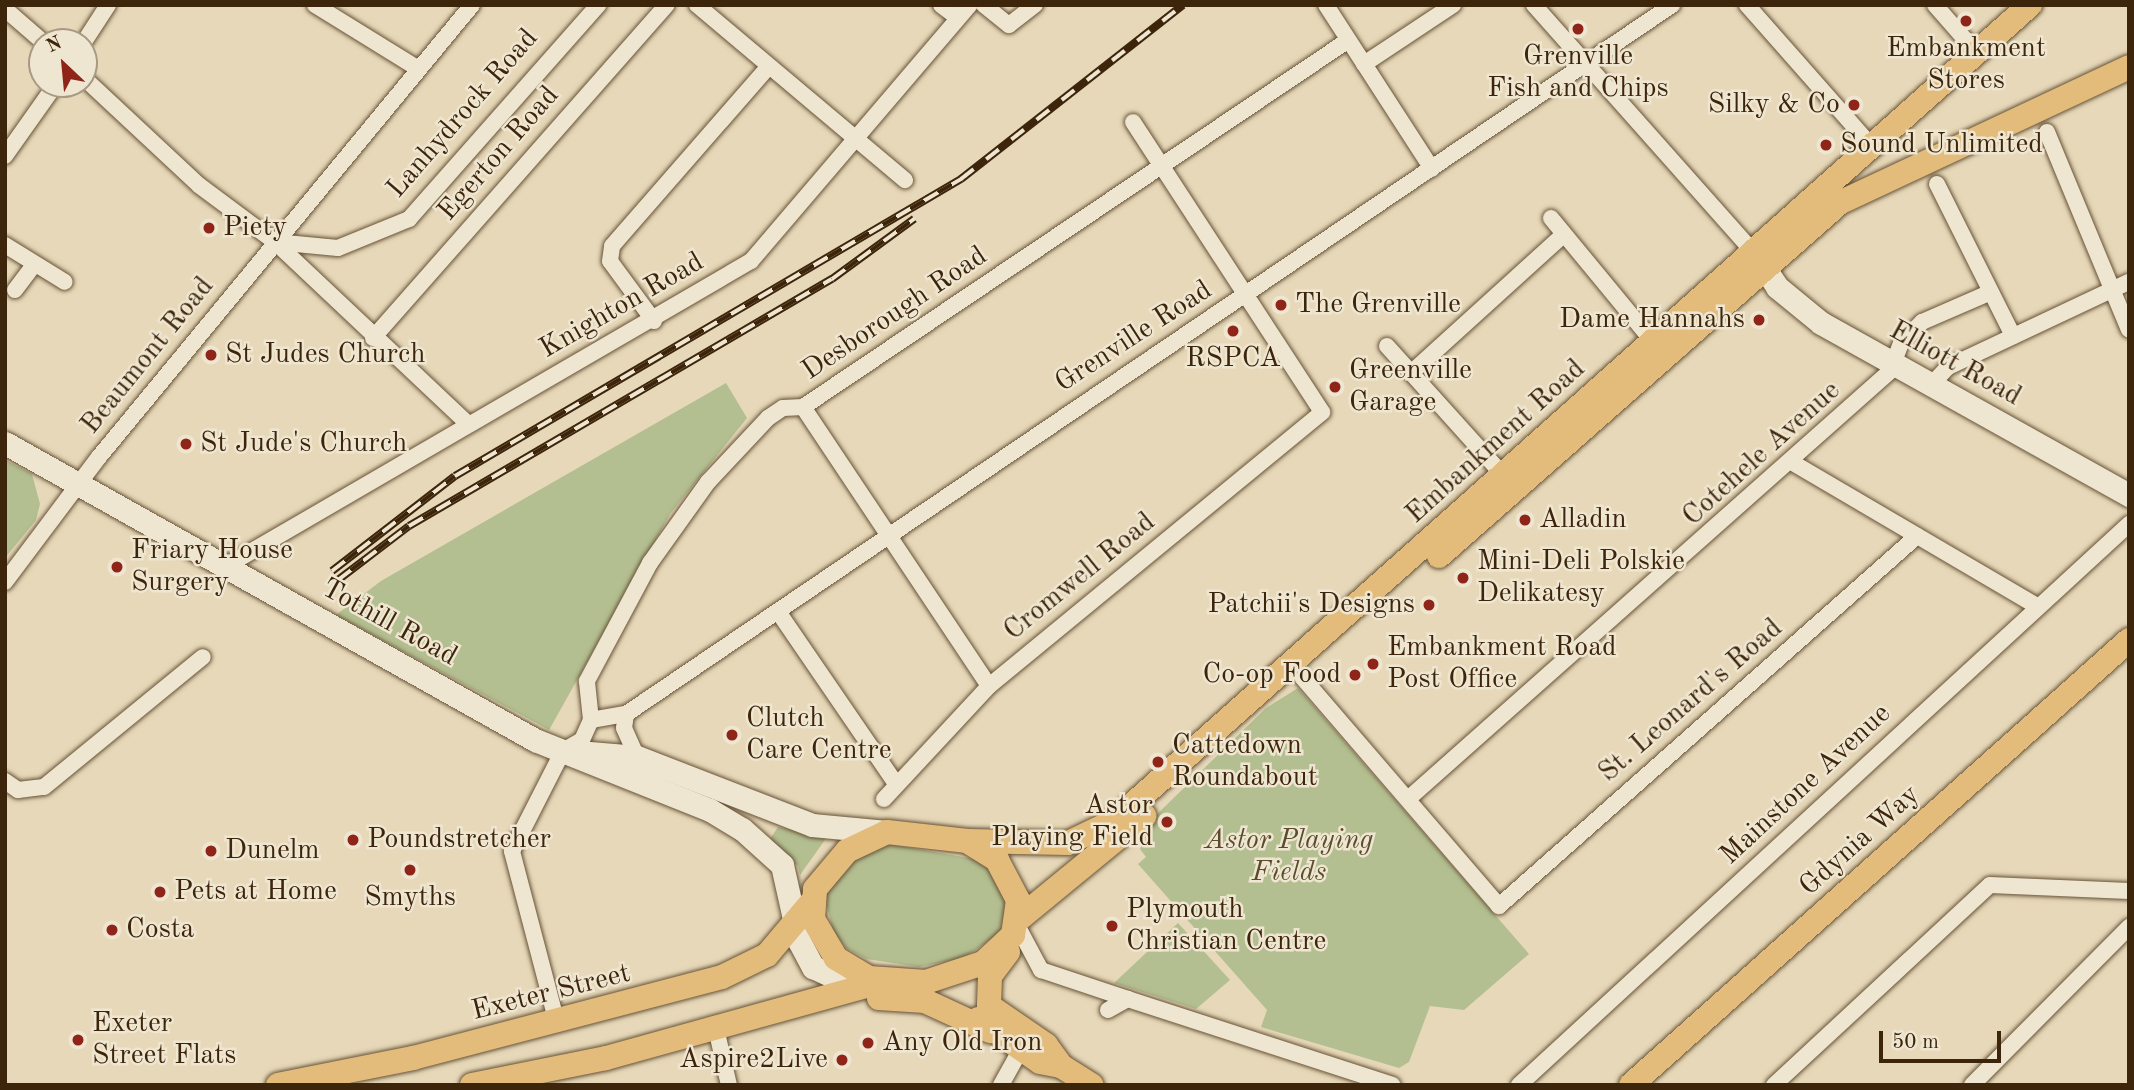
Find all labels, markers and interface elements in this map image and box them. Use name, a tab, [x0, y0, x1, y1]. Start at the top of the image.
marker: Embankment Stores	[1958, 13, 1974, 29]
marker: Grenville Fish and Chips	[1570, 21, 1586, 37]
street label: Lanhydrock Road	[380, 22, 546, 206]
north arrow	[28, 28, 98, 98]
place label: Embankment Stores	[1886, 32, 2046, 98]
text: N	[44, 34, 65, 57]
place label: Grenville Fish and Chips	[1487, 40, 1669, 106]
street label: Egerton Road	[431, 80, 567, 228]
place label: Silky & Co	[1708, 88, 1840, 122]
marker: Silky & Co	[1846, 97, 1862, 113]
place label: Sound Unlimited	[1840, 128, 2043, 162]
marker: Sound Unlimited	[1818, 137, 1834, 153]
place label: Piety	[223, 211, 287, 245]
marker: Piety	[201, 220, 217, 236]
street label: Desborough Road	[796, 240, 994, 388]
street label: Knighton Road	[534, 246, 710, 366]
street label: Beaumont Road	[74, 271, 222, 441]
street label: Grenville Road	[1049, 274, 1219, 400]
place label: The Grenville	[1295, 288, 1461, 322]
marker: The Grenville	[1273, 297, 1289, 313]
place label: Dame Hannahs	[1559, 303, 1745, 337]
marker: Dame Hannahs	[1751, 312, 1767, 328]
street label: Elliott Road	[1883, 314, 2027, 414]
marker: RSPCA	[1225, 323, 1241, 339]
place label: St Judes Church	[225, 338, 425, 372]
place label: RSPCA	[1185, 342, 1281, 376]
marker: St Judes Church	[203, 347, 219, 363]
street label: Embankment Road	[1399, 353, 1593, 531]
place label: Greenville Garage	[1349, 354, 1472, 420]
street label: Cotehele Avenue	[1676, 374, 1848, 534]
marker: Greenville Garage	[1327, 379, 1343, 395]
place label: St Jude's Church	[200, 427, 407, 461]
marker: St Jude's Church	[178, 436, 194, 452]
place label: Alladin	[1539, 503, 1627, 537]
street label: Cromwell Road	[998, 506, 1162, 648]
marker: Alladin	[1517, 512, 1533, 528]
place label: Friary House Surgery	[131, 534, 293, 600]
place label: Mini-Deli Polskie Delikatesy	[1477, 545, 1685, 611]
marker: Friary House Surgery	[109, 559, 125, 575]
marker: Mini-Deli Polskie Delikatesy	[1455, 570, 1471, 586]
street label: Tothill Road	[315, 572, 463, 674]
place label: Patchii's Designs	[1207, 588, 1415, 622]
marker: Patchii's Designs	[1421, 597, 1437, 613]
street label: St. Leonard's Road	[1592, 612, 1790, 790]
place label: Embankment Road Post Office	[1387, 631, 1617, 697]
marker: Embankment Road Post Office	[1365, 656, 1381, 672]
place label: Co-op Food	[1202, 658, 1341, 692]
marker: Co-op Food	[1347, 667, 1363, 683]
street label: Mainstone Avenue	[1714, 697, 1898, 873]
place label: Clutch Care Centre	[746, 702, 892, 768]
marker: Clutch Care Centre	[724, 727, 740, 743]
place label: Cattedown Roundabout	[1172, 729, 1317, 795]
marker: Cattedown Roundabout	[1150, 754, 1166, 770]
street label: Gdynia Way	[1793, 778, 1927, 904]
place label: Astor Playing Field	[991, 789, 1153, 855]
marker: Astor Playing Field	[1159, 814, 1175, 830]
place label: Poundstretcher	[367, 823, 551, 857]
park label: Astor Playing Fields	[1205, 824, 1373, 890]
marker: Poundstretcher	[345, 832, 361, 848]
place label: Dunelm	[225, 834, 320, 868]
marker: Dunelm	[203, 843, 219, 859]
marker: Smyths	[402, 862, 418, 878]
place label: Pets at Home	[174, 875, 337, 909]
place label: Smyths	[364, 881, 456, 915]
marker: Pets at Home	[152, 884, 168, 900]
place label: Plymouth Christian Centre	[1126, 893, 1326, 959]
place label: Costa	[126, 913, 194, 947]
marker: Plymouth Christian Centre	[1104, 918, 1120, 934]
marker: Costa	[104, 922, 120, 938]
street label: Exeter Street	[468, 957, 634, 1029]
place label: Exeter Street Flats	[92, 1007, 236, 1073]
scale bar	[1882, 1016, 2004, 1060]
place label: Any Old Iron	[882, 1026, 1042, 1060]
marker: Exeter Street Flats	[70, 1032, 86, 1048]
text: 50 m	[1892, 1032, 1939, 1053]
marker: Any Old Iron	[860, 1035, 876, 1051]
place label: Aspire2Live	[679, 1043, 828, 1077]
marker: Aspire2Live	[834, 1052, 850, 1068]

